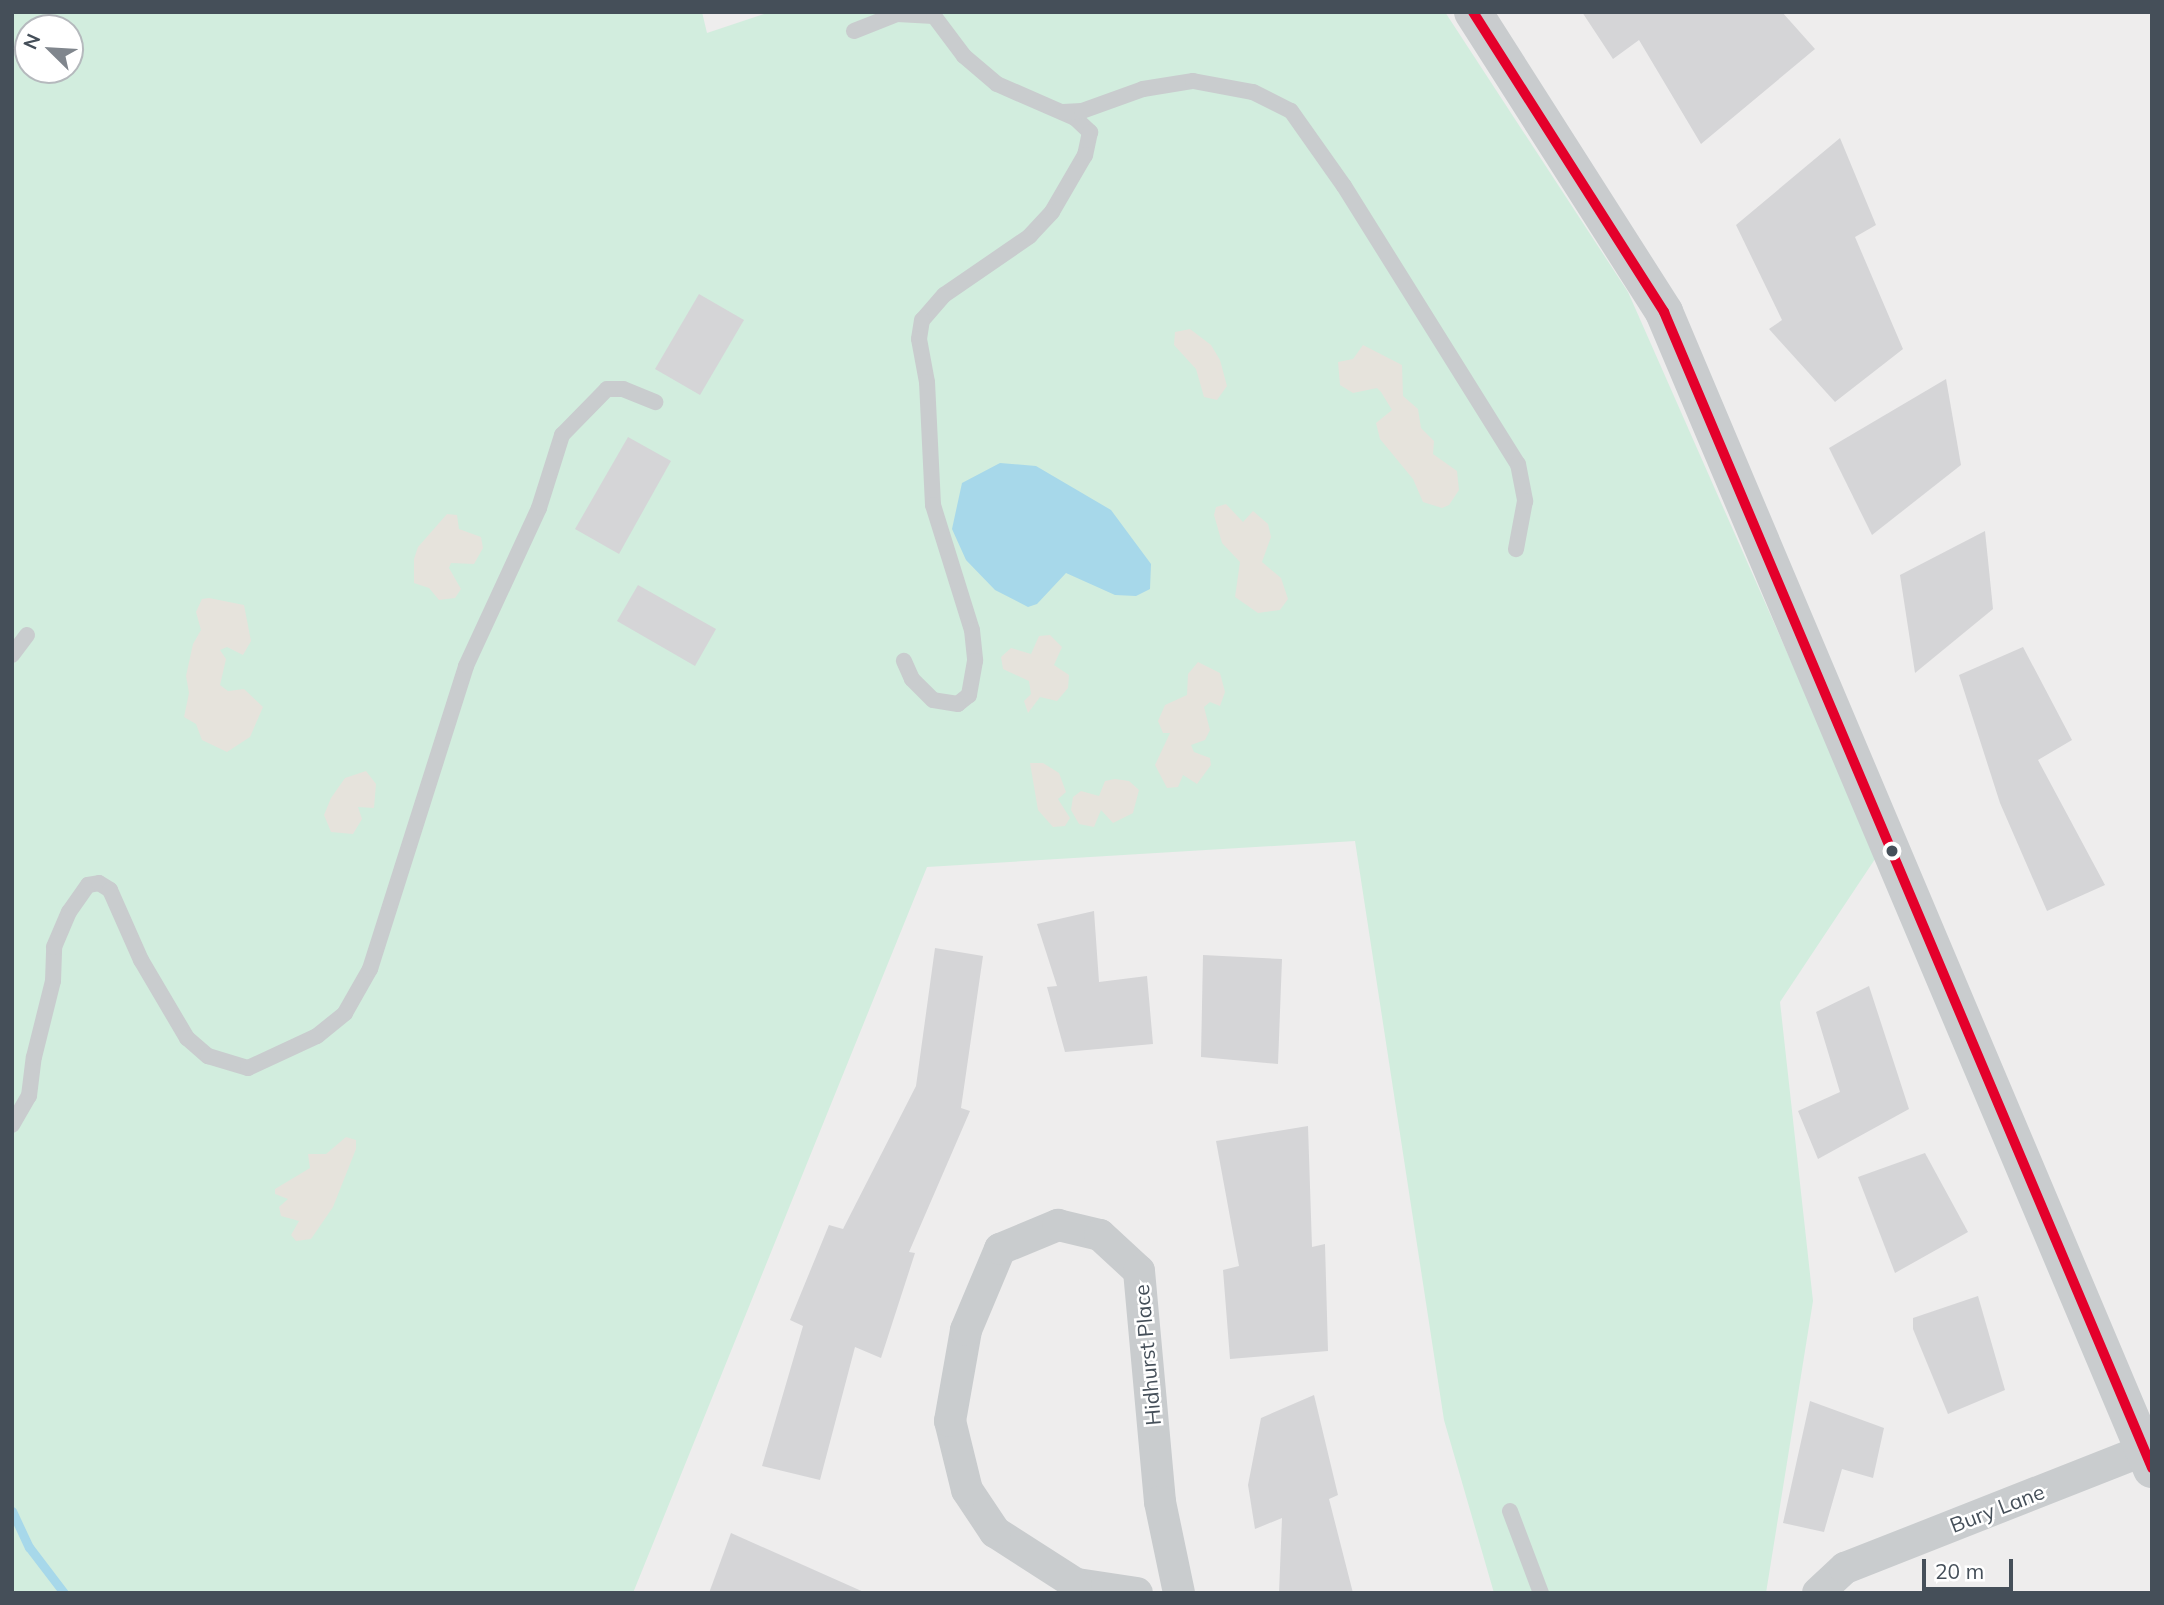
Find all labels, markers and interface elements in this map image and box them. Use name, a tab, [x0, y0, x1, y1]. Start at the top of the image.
north arrow	[14, 14, 84, 84]
text: N	[18, 30, 46, 53]
unlabelled marker	[1885, 844, 1899, 858]
street label: Hidhurst Place	[1128, 1283, 1166, 1427]
street label: Bury Lane	[1946, 1478, 2048, 1538]
scale bar	[1926, 1546, 2017, 1590]
text: 20 m	[1935, 1558, 1984, 1584]

